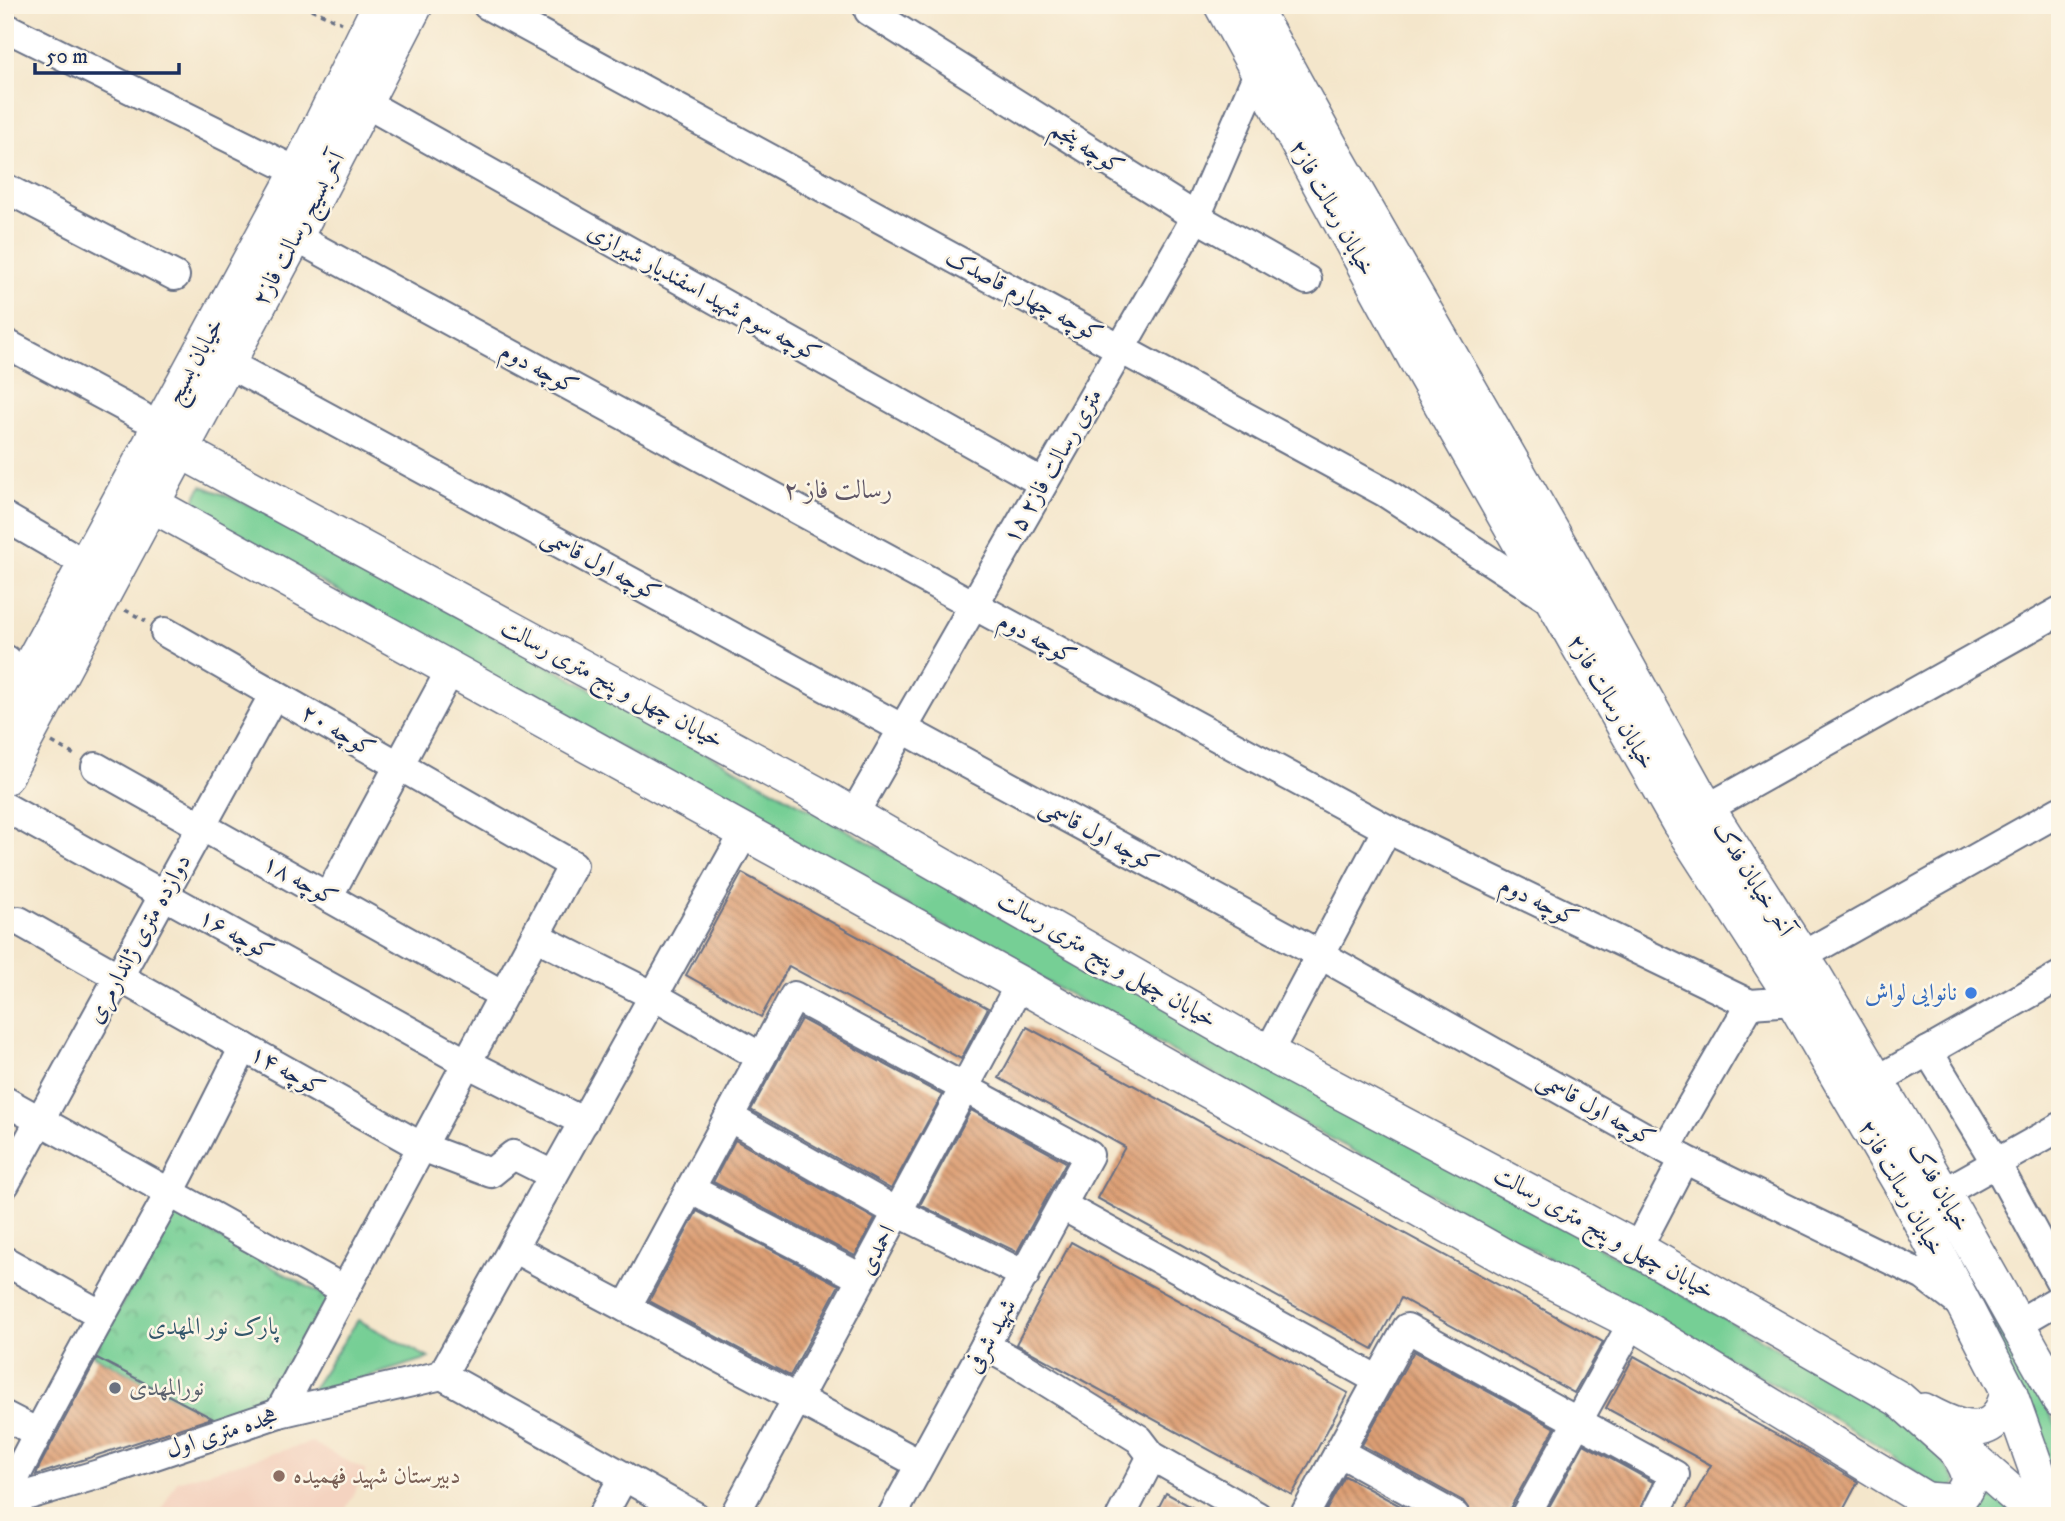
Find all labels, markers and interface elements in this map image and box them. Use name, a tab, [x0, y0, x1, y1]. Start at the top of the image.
scale bar	[35, 32, 178, 76]
text: 50 m	[46, 44, 88, 70]
street label: کوچه پنجم	[1041, 114, 1130, 187]
street label: خیابان رسالت فاز۲	[1282, 134, 1382, 282]
street label: آخر بسیج رسالت فاز۲	[246, 144, 358, 314]
street label: کوچه سوم شهید اسفندیار شیرازی	[580, 216, 826, 374]
street label: کوچه چهارم قاصدک	[938, 242, 1108, 354]
street label: خیابان بسیج	[159, 313, 235, 412]
street label: کوچه دوم	[492, 336, 583, 406]
street label: ۱۵ متری رسالت فاز۲	[996, 383, 1110, 549]
district label: رسالت فاز ۲	[784, 474, 892, 507]
street label: کوچه اول قاسمی	[536, 521, 666, 610]
street label: کوچه دوم	[990, 606, 1081, 676]
street label: خیابان چهل و پنج متری رسالت	[493, 613, 729, 760]
street label: خیابان رسالت فاز۲	[1560, 629, 1662, 775]
street label: ۲۰ کوچه	[295, 698, 381, 765]
street label: کوچه اول قاسمی	[1034, 791, 1164, 880]
street label: آخر خیابان فدک	[1706, 816, 1802, 944]
street label: ۱۸ کوچه	[257, 848, 343, 915]
street label: دوازده متری ژاندارمری	[80, 849, 199, 1029]
street label: کوچه دوم	[1492, 870, 1583, 938]
street label: خیابان چهل و پنج متری رسالت	[990, 885, 1222, 1039]
street label: ۱۶ کوچه	[193, 902, 279, 969]
place label: نانوایی لواش	[1865, 978, 1957, 1008]
marker: نانوایی لواش	[1963, 985, 1979, 1001]
street label: ‍‍ ۱۴ کوچه	[240, 1036, 330, 1105]
street label: کوچه اول قاسمی	[1531, 1064, 1660, 1155]
street label: خیابان رسالت فاز۲	[1851, 1114, 1951, 1262]
street label: خیابان فدک	[1901, 1137, 1977, 1237]
street label: خیابان چهل و پنج متری رسالت	[1486, 1160, 1720, 1311]
street label: احمدی	[851, 1220, 903, 1280]
street label: شهید شرفی	[958, 1294, 1024, 1378]
park label: پارک نور المهدی	[148, 1312, 280, 1343]
place label: نورالمهدی	[129, 1373, 204, 1403]
marker: نورالمهدی	[107, 1380, 123, 1396]
street label: هجده متری اول	[162, 1401, 282, 1465]
place label: دبیرستان شهید فهمیده	[293, 1461, 461, 1491]
marker: دبیرستان شهید فهمیده	[271, 1468, 287, 1484]

